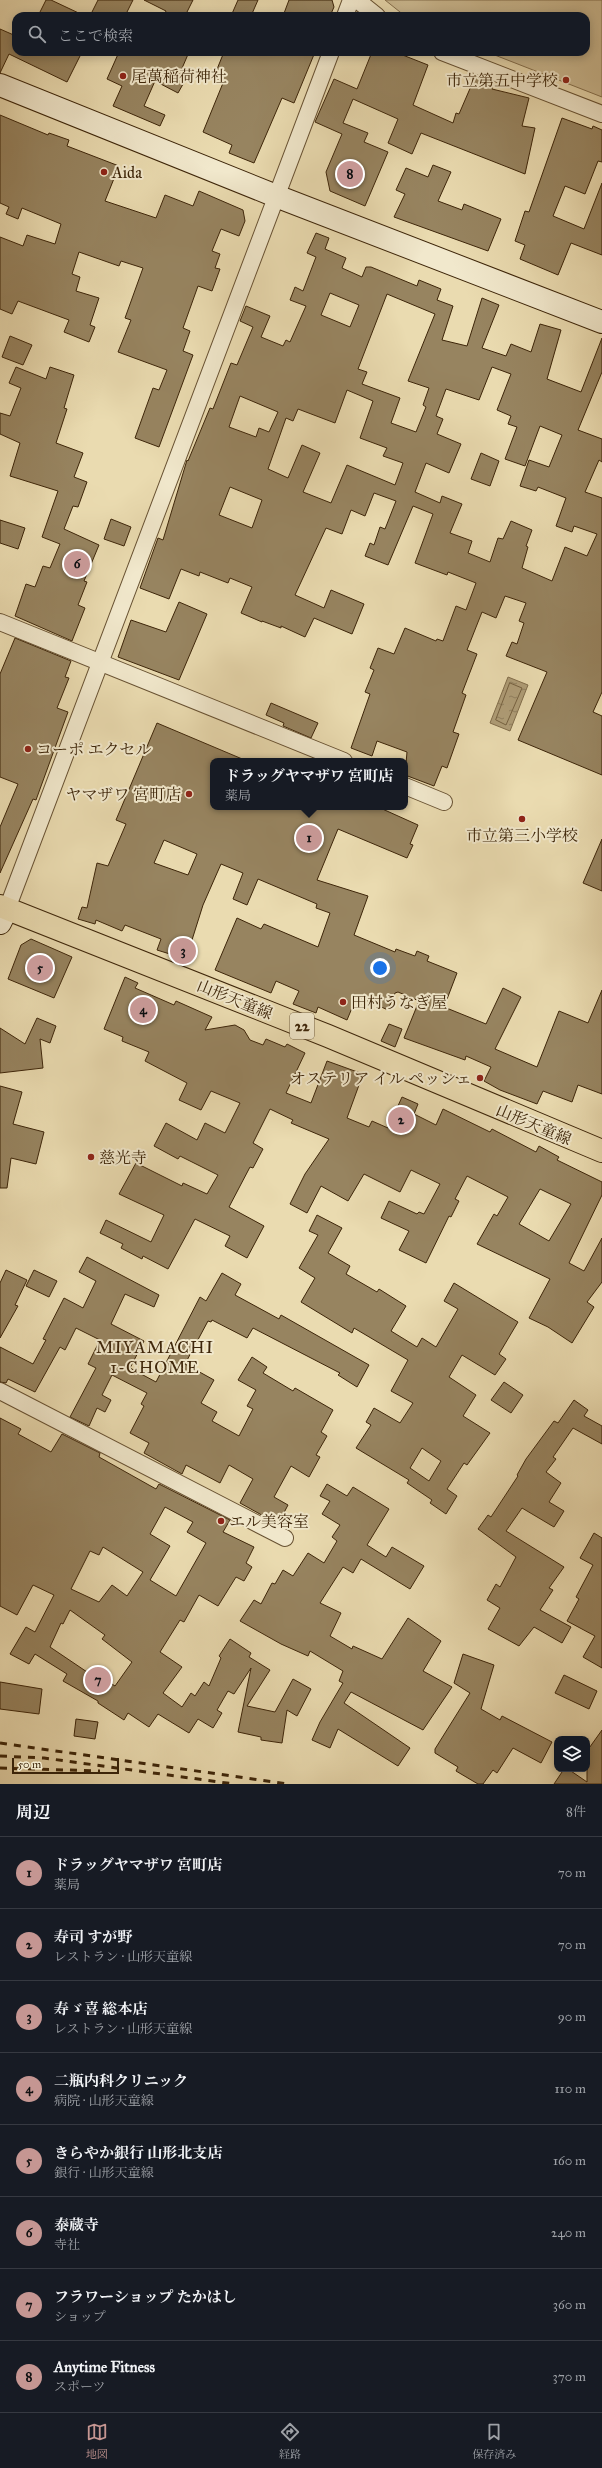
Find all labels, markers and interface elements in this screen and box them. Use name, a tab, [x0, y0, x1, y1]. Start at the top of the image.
search box	[12, 12, 590, 56]
icon: search	[26, 23, 48, 45]
text: ここで検索	[58, 27, 133, 45]
place label: 尾萬稲荷神社	[131, 67, 227, 86]
marker: 尾萬稲荷神社	[118, 71, 128, 81]
place label: 市立第五中学校	[446, 71, 558, 90]
marker: 市立第五中学校	[561, 75, 571, 85]
pin: 8	[337, 159, 363, 189]
place label: Aida	[111, 163, 142, 182]
marker: Aida	[99, 167, 109, 177]
pin: 6	[64, 549, 90, 579]
place label: コーポ エクセル	[36, 740, 151, 759]
marker: コーポ エクセル	[23, 744, 33, 754]
popup	[210, 758, 408, 810]
text: ドラッグヤマザワ 宮町店	[225, 767, 393, 785]
place label: ヤマザワ 宮町店	[66, 785, 181, 804]
text: 薬局	[225, 788, 251, 804]
marker: ヤマザワ 宮町店	[184, 789, 194, 799]
marker: 市立第三小学校	[517, 814, 527, 824]
pin: 1	[296, 823, 322, 853]
place label: 市立第三小学校	[466, 826, 578, 845]
pin: 3	[170, 936, 196, 966]
pin: 5	[27, 953, 53, 983]
your location	[370, 958, 390, 978]
street label: 山形天童線	[194, 976, 275, 1023]
place label: 田村うなぎ屋	[351, 993, 447, 1012]
pin: 4	[130, 995, 156, 1025]
marker: 田村うなぎ屋	[338, 997, 348, 1007]
road number: 22	[290, 1013, 314, 1039]
place label: オステリア イル ペッシェ	[290, 1069, 472, 1088]
marker: オステリア イル ペッシェ	[475, 1073, 485, 1083]
street label: 山形天童線	[493, 1100, 574, 1149]
pin: 2	[388, 1105, 414, 1135]
place label: 慈光寺	[99, 1148, 147, 1167]
marker: 慈光寺	[86, 1152, 96, 1162]
district label: MIYAMACHI 1-CHOME	[96, 1337, 214, 1378]
place label: エル美容室	[229, 1512, 309, 1531]
marker: エル美容室	[216, 1516, 226, 1526]
pin: 7	[85, 1665, 111, 1695]
map controls	[554, 1736, 590, 1772]
button: layers	[554, 1736, 590, 1772]
scale bar	[12, 1756, 119, 1775]
text: 50 m	[18, 1758, 41, 1771]
text: 周辺	[16, 1802, 50, 1823]
text: 8件	[566, 1804, 586, 1820]
text: ドラッグヤマザワ 宮町店	[54, 1856, 222, 1874]
text: 1	[26, 1865, 32, 1881]
text: 70 m	[558, 1865, 586, 1881]
text: 薬局	[54, 1877, 80, 1893]
text: 寿司 すが野	[54, 1928, 132, 1946]
text: 2	[26, 1937, 32, 1953]
text: 70 m	[558, 1937, 586, 1953]
text: レストラン · 山形天童線	[54, 1949, 192, 1965]
text: 寿ゞ喜 総本店	[54, 2000, 147, 2018]
text: 3	[26, 2009, 32, 2025]
text: 90 m	[558, 2009, 586, 2025]
text: レストラン · 山形天童線	[54, 2021, 192, 2037]
text: 二瓶内科クリニック	[54, 2072, 188, 2090]
text: 4	[25, 2081, 33, 2097]
text: 110 m	[554, 2081, 586, 2097]
text: 病院 · 山形天童線	[54, 2093, 153, 2109]
text: きらやか銀行 山形北支店	[54, 2144, 222, 2162]
text: 5	[26, 2153, 32, 2169]
text: 160 m	[553, 2153, 586, 2169]
text: 銀行 · 山形天童線	[54, 2165, 153, 2181]
text: 泰蔵寺	[54, 2216, 99, 2234]
text: 6	[26, 2225, 32, 2241]
text: 240 m	[551, 2225, 586, 2241]
text: 寺社	[54, 2237, 80, 2253]
text: フラワーショップ たかはし	[54, 2288, 237, 2306]
text: 7	[26, 2297, 32, 2313]
text: 360 m	[553, 2297, 586, 2313]
text: ショップ	[54, 2309, 106, 2325]
text: Anytime Fitness	[54, 2358, 155, 2376]
text: 8	[26, 2369, 32, 2385]
text: 370 m	[553, 2369, 586, 2385]
text: スポーツ	[54, 2379, 105, 2395]
tab: 地図	[86, 2421, 108, 2461]
tab: 経路	[279, 2421, 301, 2461]
tab: 保存済み	[472, 2421, 516, 2461]

